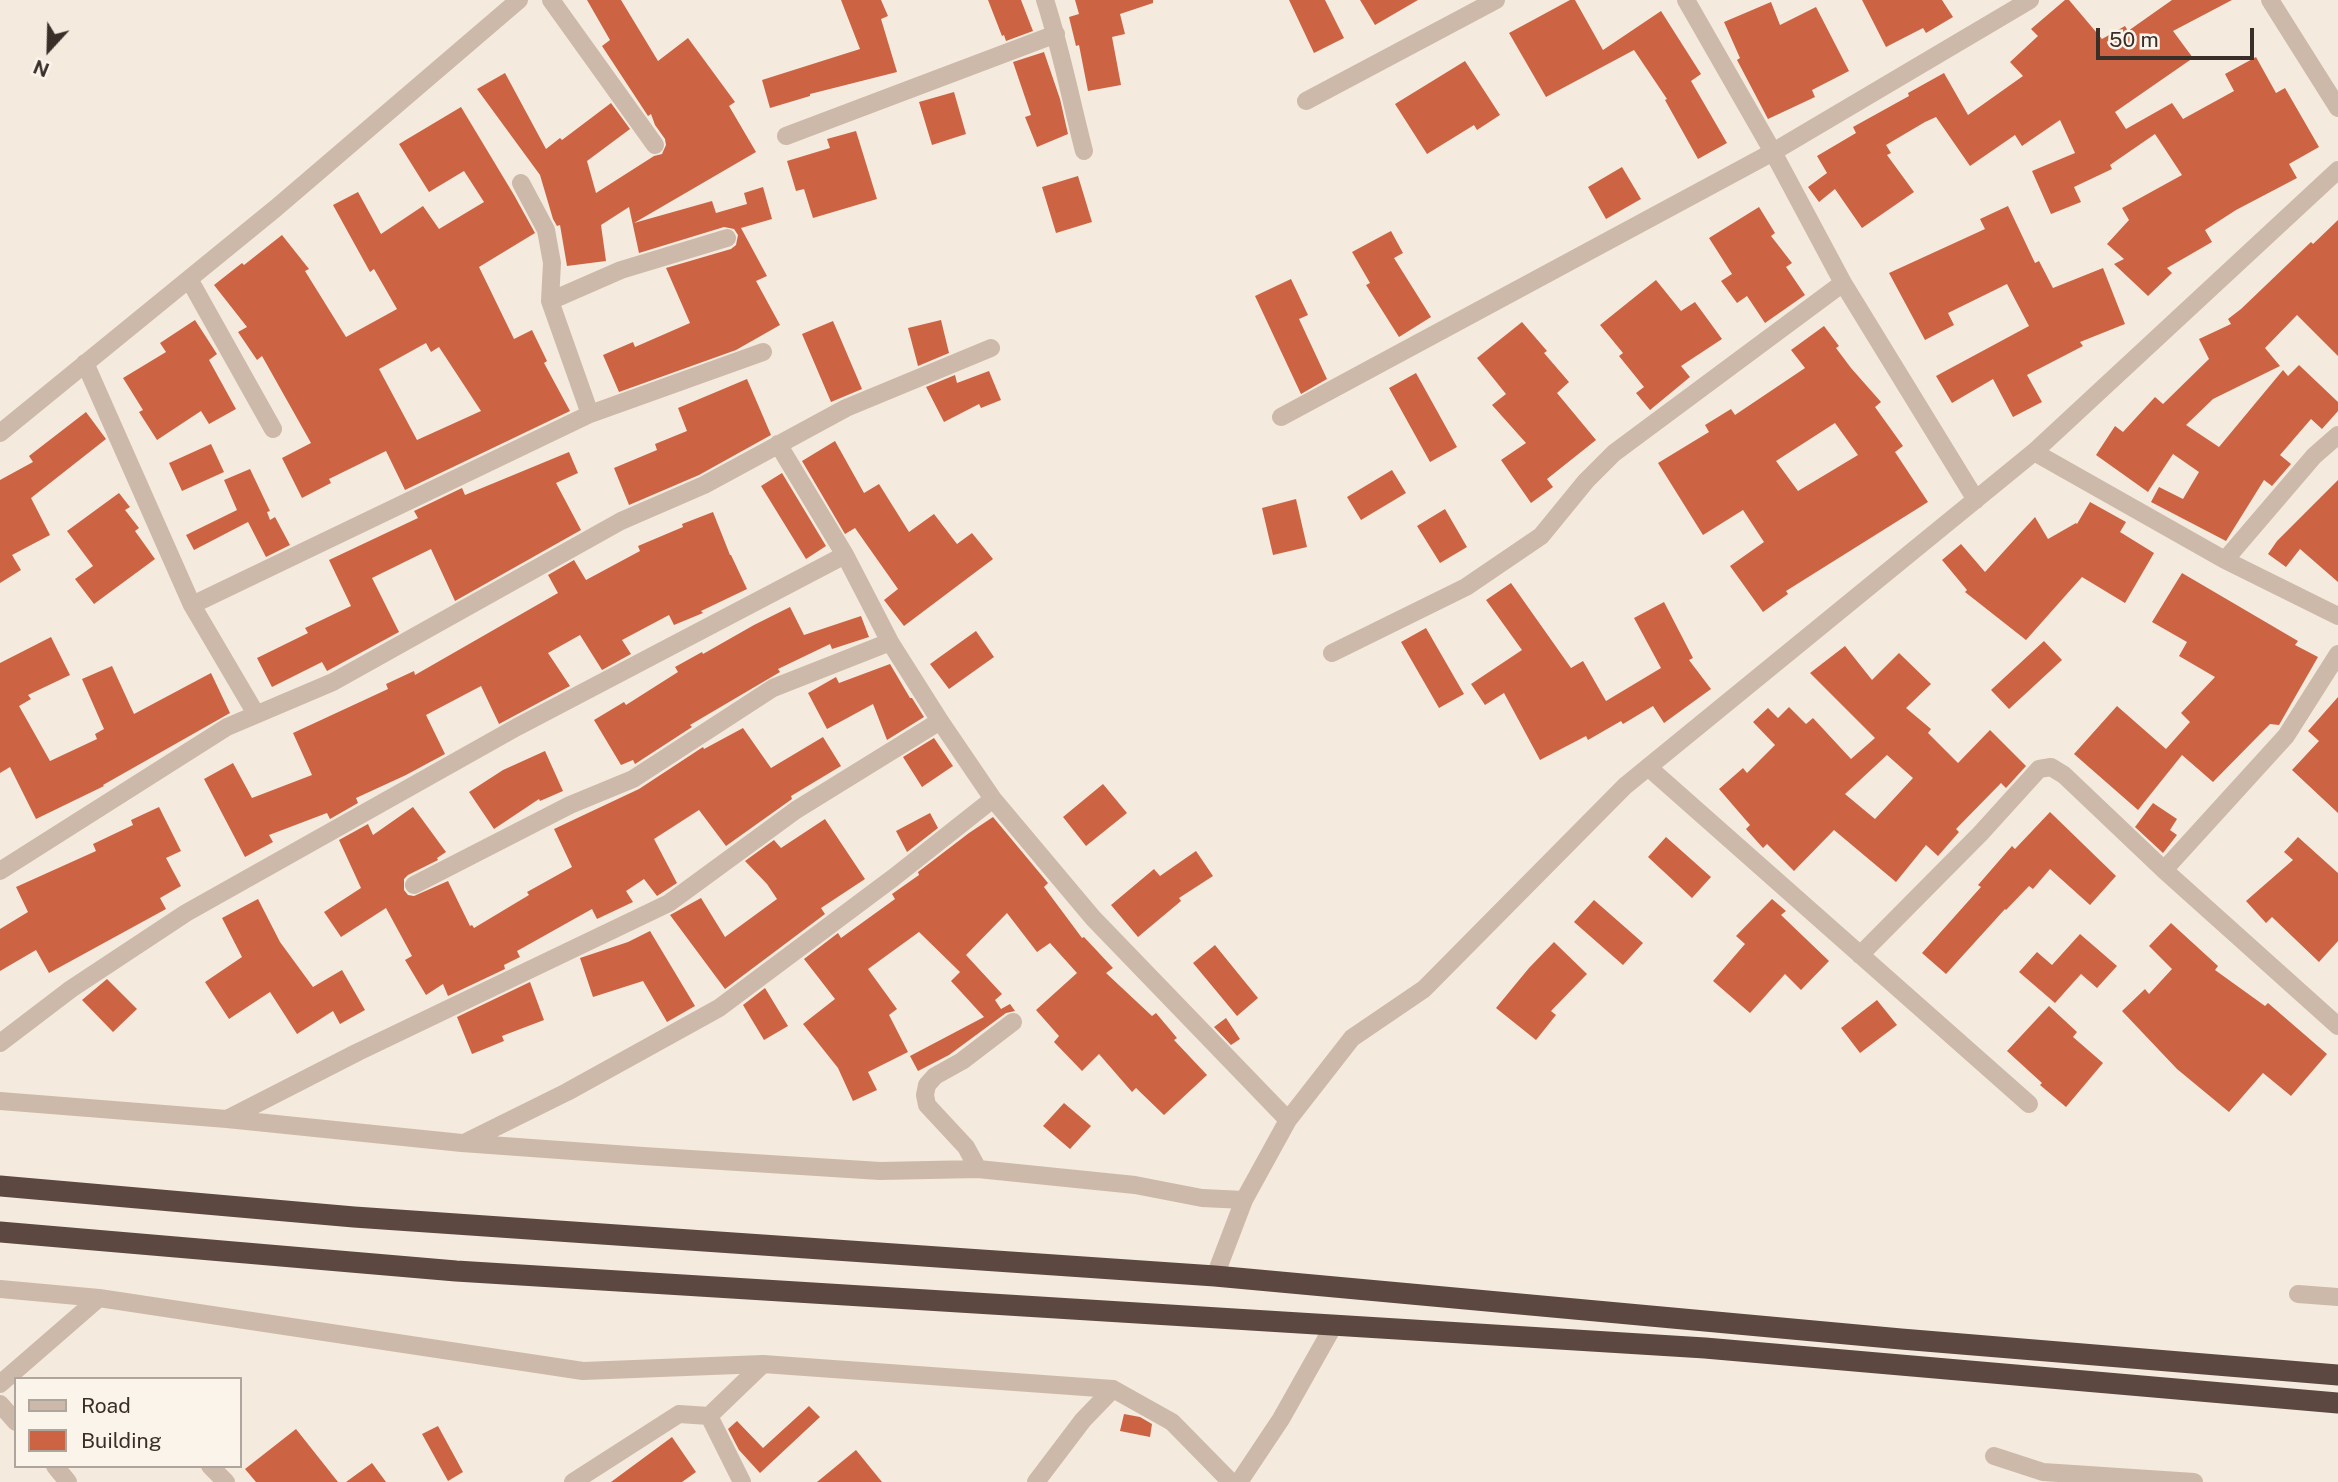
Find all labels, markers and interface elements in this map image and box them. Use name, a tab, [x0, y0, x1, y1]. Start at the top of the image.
north arrow	[14, 14, 84, 84]
scale bar	[2100, 14, 2258, 58]
text: 50 m	[2109, 27, 2159, 52]
text: N	[30, 55, 52, 81]
legend	[14, 1377, 242, 1468]
text: Road	[81, 1393, 131, 1418]
text: Building	[81, 1428, 162, 1453]

